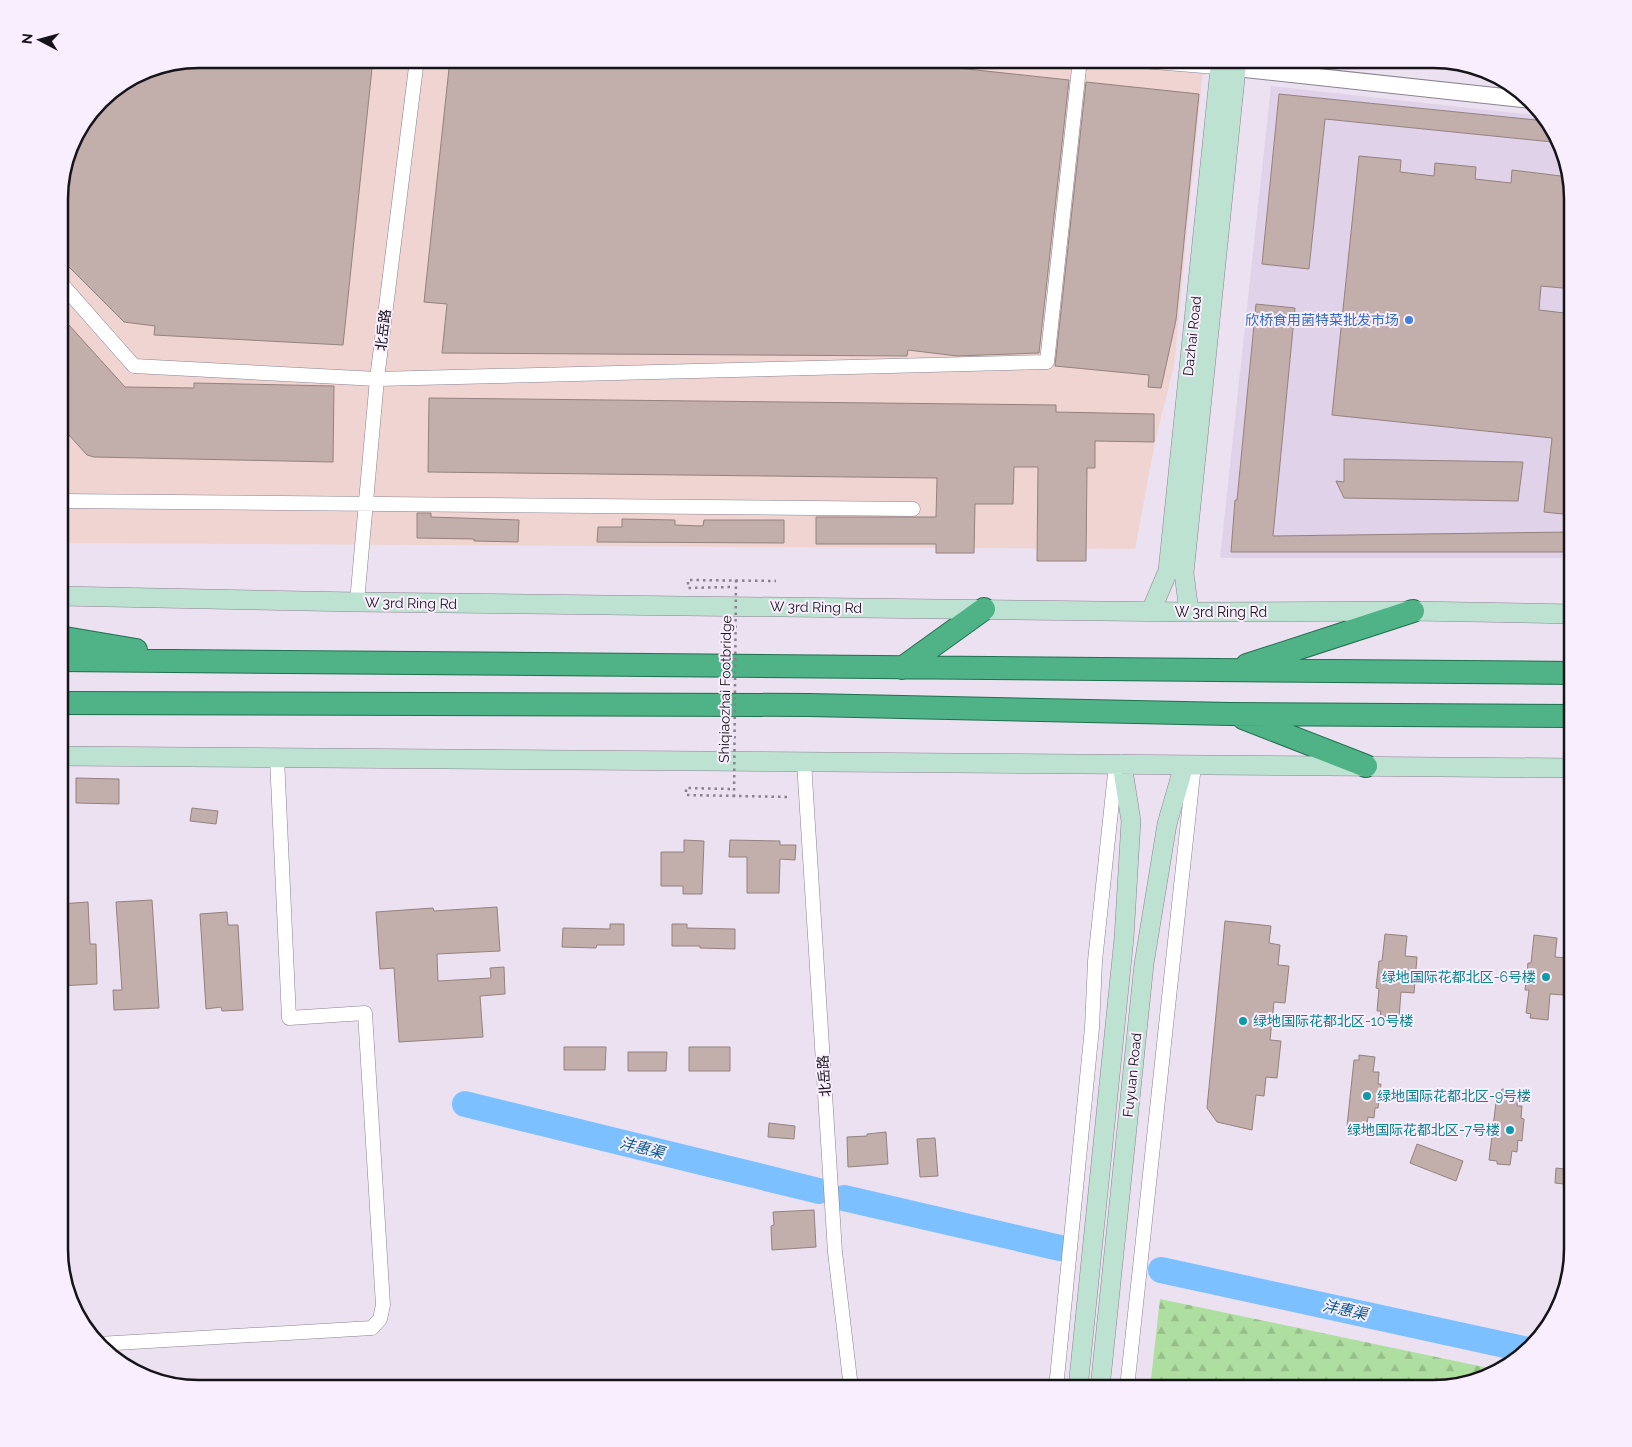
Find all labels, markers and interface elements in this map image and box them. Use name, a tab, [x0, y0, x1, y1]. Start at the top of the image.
north arrow	[15, 15, 65, 65]
text: N	[19, 32, 36, 45]
street label: Dazhai Road	[1180, 295, 1204, 377]
street label: 北岳路	[373, 308, 393, 352]
place label: 欣桥食用菌特菜批发市场	[1245, 312, 1399, 328]
marker: 欣桥食用菌特菜批发市场	[1403, 314, 1415, 326]
street label: W 3rd Ring Rd	[365, 594, 457, 612]
street label: W 3rd Ring Rd	[770, 598, 862, 616]
street label: W 3rd Ring Rd	[1175, 604, 1267, 620]
street label: Shiqiaozhai Footbridge	[716, 615, 734, 763]
place label: 绿地国际花都北区-6号楼	[1382, 969, 1536, 985]
marker: 绿地国际花都北区-6号楼	[1540, 971, 1552, 983]
place label: 绿地国际花都北区-10号楼	[1253, 1013, 1413, 1029]
marker: 绿地国际花都北区-10号楼	[1237, 1015, 1249, 1027]
street label: Fuyuan Road	[1120, 1032, 1144, 1118]
street label: 北岳路	[815, 1054, 833, 1098]
place label: 绿地国际花都北区-9号楼	[1377, 1088, 1531, 1104]
marker: 绿地国际花都北区-9号楼	[1361, 1090, 1373, 1102]
place label: 绿地国际花都北区-7号楼	[1347, 1122, 1500, 1138]
marker: 绿地国际花都北区-7号楼	[1504, 1124, 1516, 1136]
water label: 沣惠渠	[618, 1134, 668, 1163]
water label: 沣惠渠	[1321, 1297, 1371, 1324]

